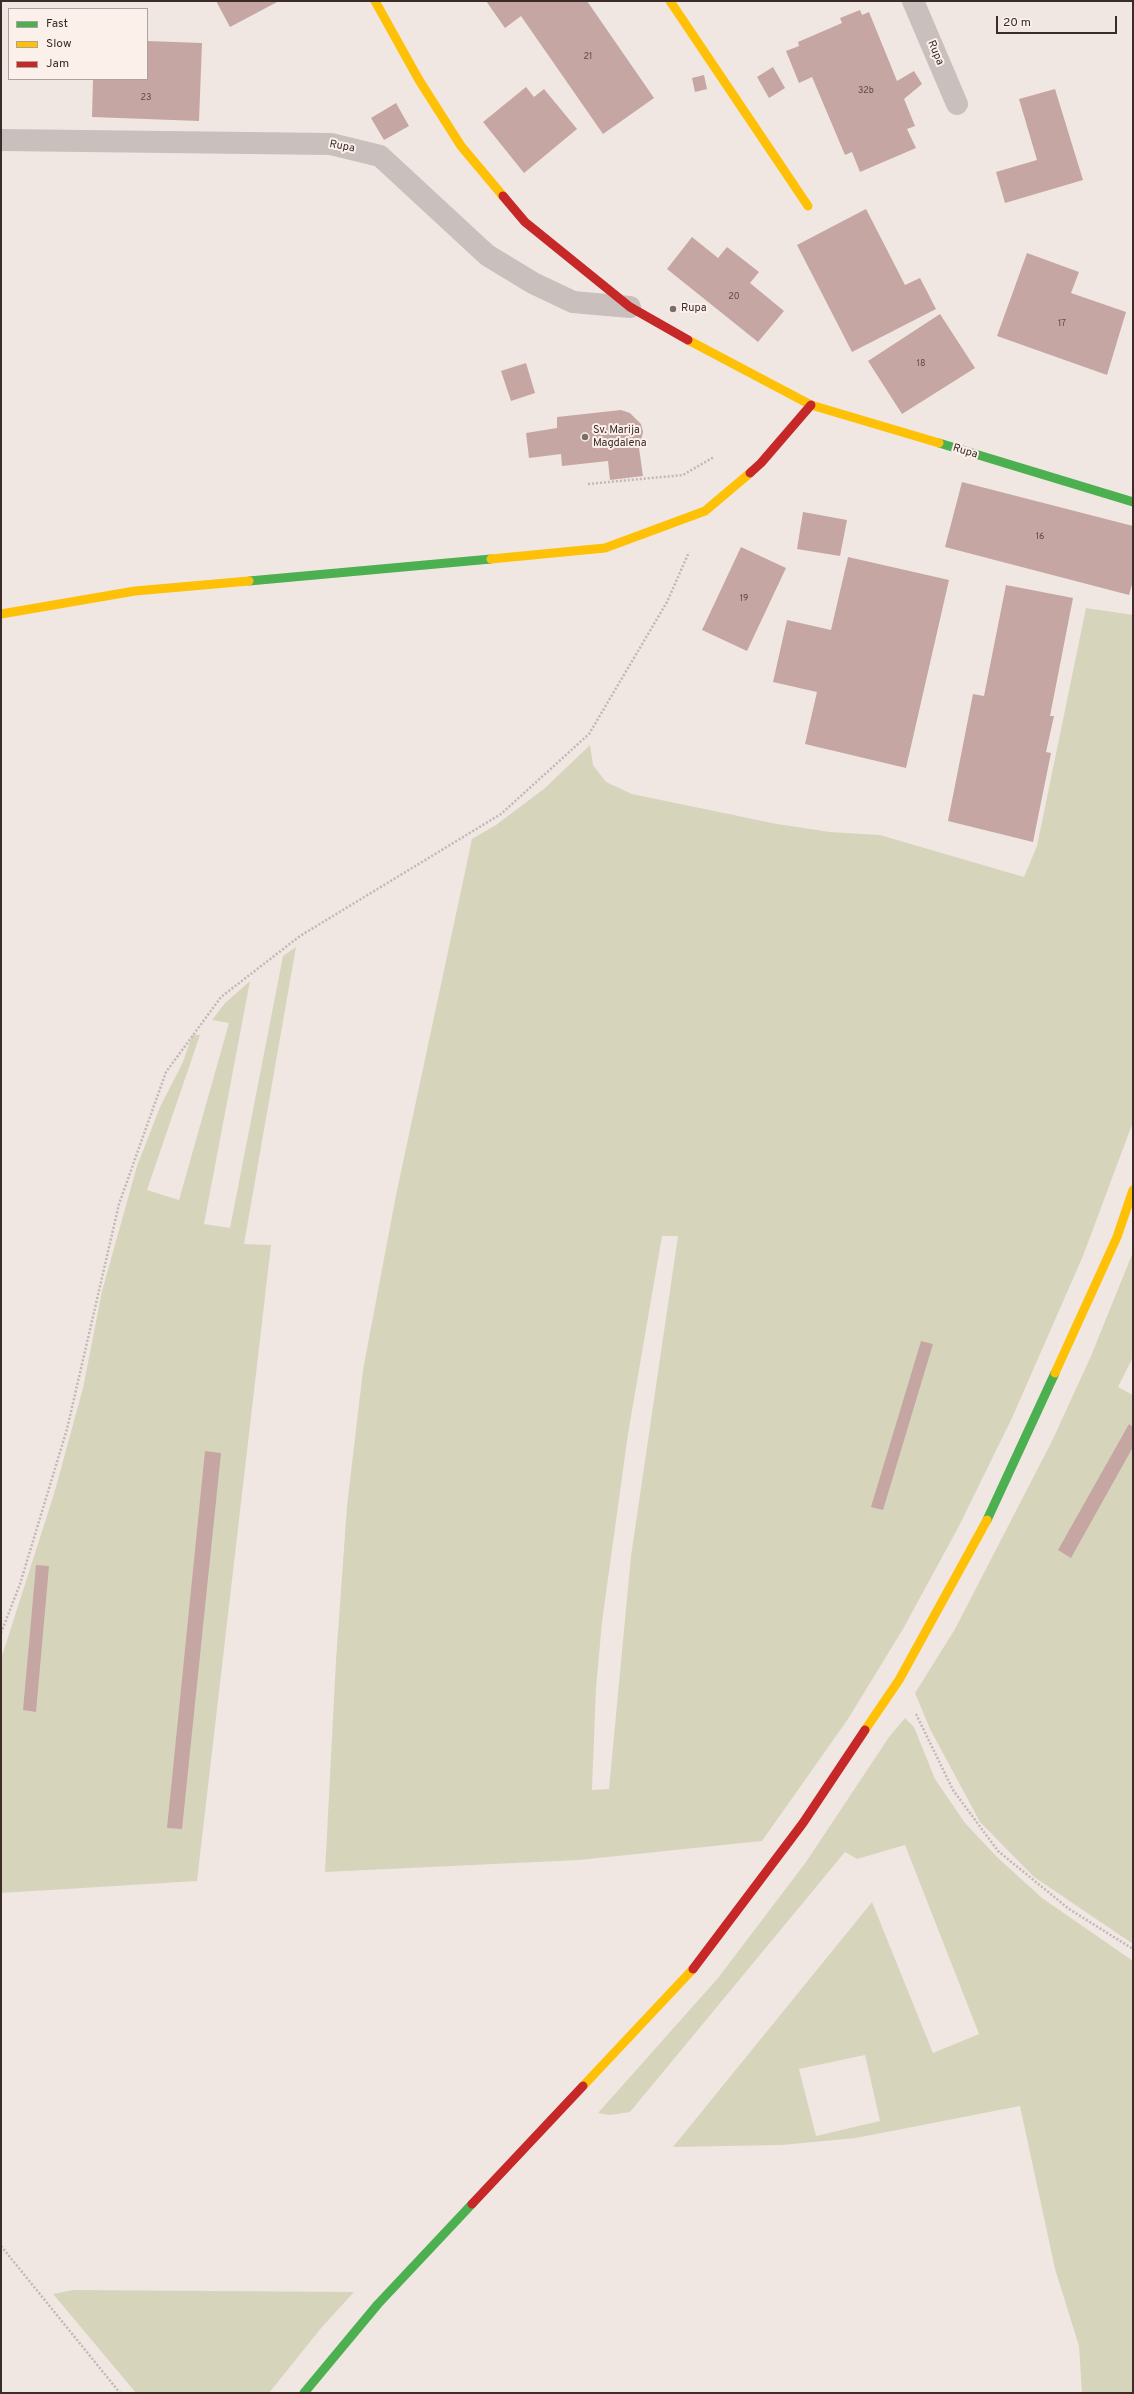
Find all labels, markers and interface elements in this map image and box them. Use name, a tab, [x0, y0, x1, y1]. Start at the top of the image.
legend	[8, 8, 148, 80]
scale bar	[998, 8, 1119, 34]
text: 20 m	[1003, 15, 1031, 31]
text: Fast	[46, 16, 68, 32]
text: Slow	[46, 36, 72, 52]
street label: Rupa	[924, 39, 946, 67]
house number: 21	[584, 52, 592, 62]
text: Jam	[46, 56, 69, 72]
house number: 32b	[858, 86, 874, 96]
house number: 23	[141, 93, 151, 103]
street label: Rupa	[328, 138, 356, 156]
house number: 20	[728, 292, 740, 302]
place label: Rupa	[681, 302, 707, 316]
marker: Rupa	[668, 304, 678, 314]
house number: 17	[1058, 319, 1066, 329]
house number: 18	[917, 359, 925, 369]
place label: Sv. Marija Magdalena	[593, 424, 647, 450]
marker: Sv. Marija Magdalena	[580, 432, 590, 442]
street label: Rupa	[951, 442, 979, 462]
house number: 16	[1036, 532, 1044, 542]
house number: 19	[740, 594, 748, 604]

